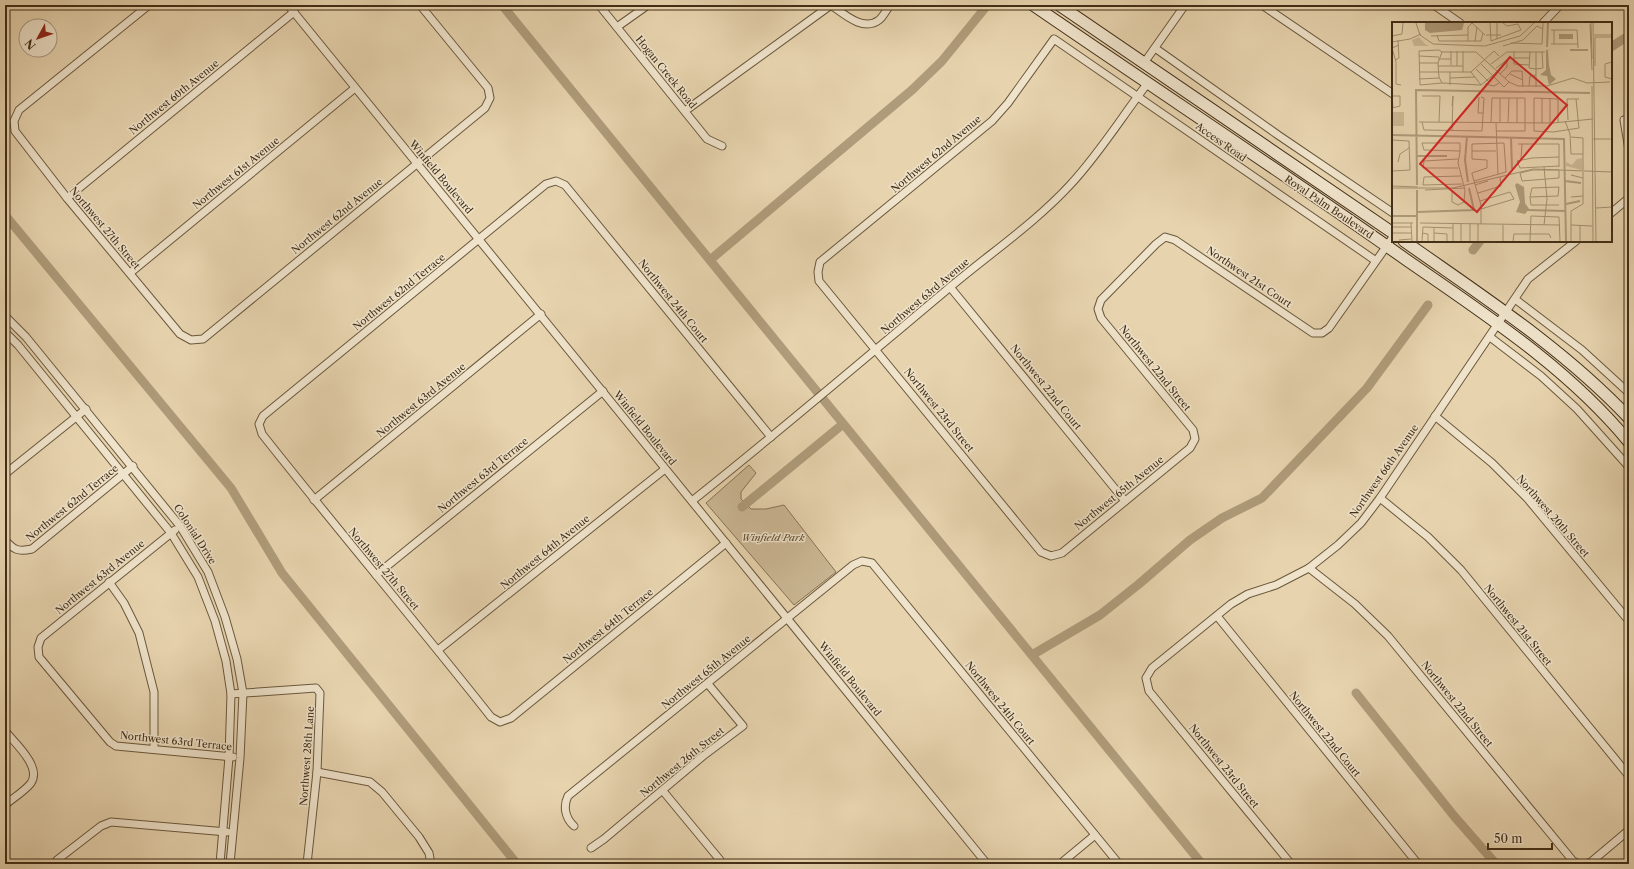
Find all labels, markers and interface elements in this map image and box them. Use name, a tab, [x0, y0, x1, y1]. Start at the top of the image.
north arrow	[18, 18, 58, 58]
inset map	[1392, 22, 1612, 242]
street label: Hogan Creek Road	[633, 33, 699, 111]
text: N	[22, 36, 39, 53]
street label: Northwest 60th Avenue	[126, 57, 222, 137]
street label: Northwest 62nd Avenue	[888, 112, 984, 196]
street label: Access Road	[1192, 119, 1249, 164]
street label: Northwest 61st Avenue	[190, 134, 282, 212]
street label: Winfield Boulevard	[406, 137, 476, 216]
street label: Royal Palm Boulevard	[1282, 172, 1376, 242]
street label: Northwest 62nd Avenue	[289, 175, 386, 257]
street label: Northwest 27th Street	[67, 184, 144, 272]
street label: Northwest 21st Court	[1204, 244, 1295, 311]
street label: Northwest 62nd Terrace	[350, 251, 448, 333]
street label: Northwest 63rd Avenue	[878, 255, 972, 337]
street label: Northwest 24th Court	[635, 257, 711, 346]
street label: Northwest 22nd Street	[1116, 322, 1194, 414]
street label: Northwest 22nd Court	[1008, 342, 1085, 433]
street label: Northwest 63rd Avenue	[374, 360, 469, 440]
street label: Northwest 23rd Street	[901, 365, 977, 455]
street label: Winfield Boulevard	[610, 387, 679, 468]
street label: Northwest 66th Avenue	[1347, 421, 1421, 520]
street label: Northwest 63rd Terrace	[435, 434, 531, 515]
street label: Northwest 65th Avenue	[1072, 453, 1166, 533]
street label: Northwest 62nd Terrace	[23, 462, 121, 544]
street label: Northwest 20th Street	[1514, 472, 1593, 560]
street label: Colonial Drive	[171, 501, 219, 567]
street label: Northwest 64th Avenue	[498, 512, 593, 592]
street label: Northwest 27th Street	[346, 525, 423, 613]
park label: Winfield Park	[741, 531, 805, 544]
street label: Northwest 63rd Avenue	[53, 537, 148, 617]
street label: Northwest 21st Street	[1481, 582, 1555, 669]
street label: Northwest 64th Terrace	[560, 585, 656, 666]
street label: Northwest 65th Avenue	[659, 632, 753, 712]
street label: Winfield Boulevard	[815, 638, 884, 719]
street label: Northwest 22nd Street	[1418, 658, 1496, 750]
street label: Northwest 24th Court	[962, 659, 1038, 748]
street label: Northwest 22nd Court	[1287, 689, 1364, 780]
street label: Northwest 28th Lane	[297, 705, 317, 806]
street label: Northwest 23rd Street	[1186, 721, 1262, 811]
street label: Northwest 26th Street	[637, 724, 727, 800]
street label: Northwest 63rd Terrace	[119, 729, 233, 753]
scale bar	[1488, 825, 1552, 851]
text: 50 m	[1494, 831, 1523, 846]

